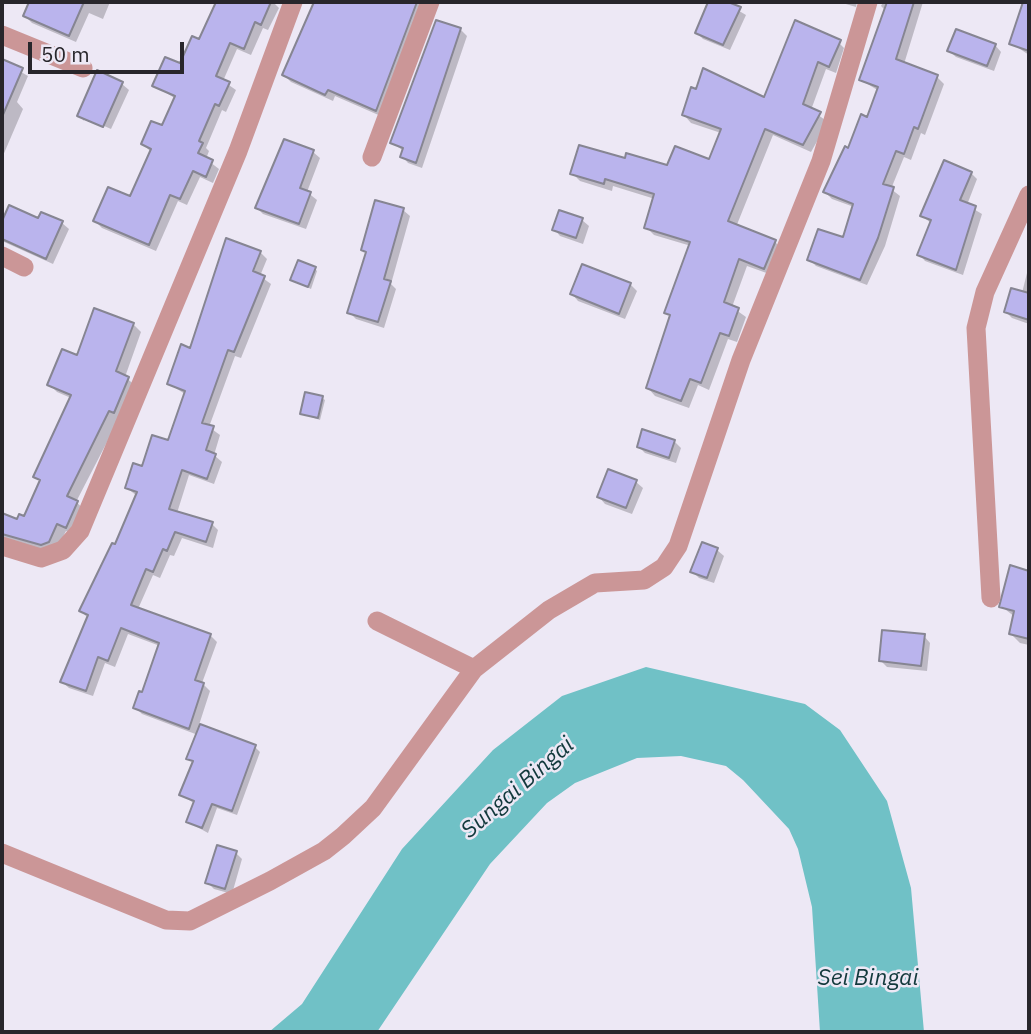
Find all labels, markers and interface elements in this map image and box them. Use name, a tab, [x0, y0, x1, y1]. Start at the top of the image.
scale bar	[32, 28, 187, 72]
text: 50 m	[41, 40, 90, 68]
water label: Sungai Bingai	[456, 732, 580, 844]
water label: Sei Bingai	[817, 964, 919, 992]

